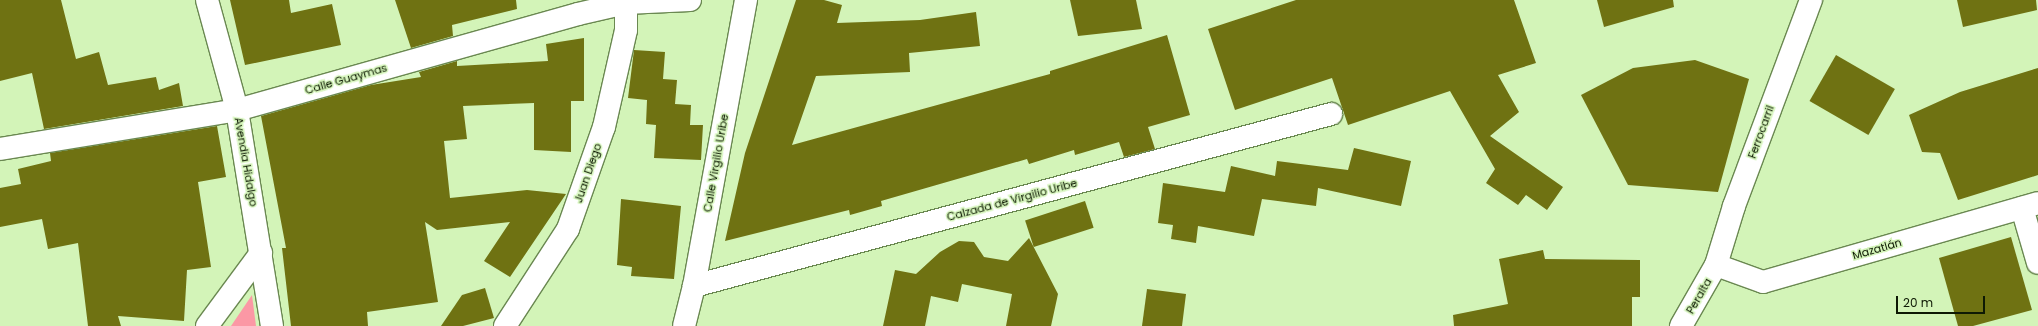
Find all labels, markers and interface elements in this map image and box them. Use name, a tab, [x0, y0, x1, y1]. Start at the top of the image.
street label: Calle Guaymas	[303, 61, 389, 97]
street label: Ferrocarril	[1745, 104, 1777, 160]
street label: Calle Virgilio Uribe	[701, 113, 731, 213]
street label: Avendia Hidalgo	[232, 116, 260, 208]
street label: Juan Diego	[572, 142, 604, 204]
street label: Calzada de Virgilio Uribe	[945, 176, 1079, 224]
street label: Mazatlán	[1851, 236, 1903, 262]
street label: Peralta	[1684, 276, 1714, 316]
scale bar	[1898, 288, 1987, 314]
text: 20 m	[1903, 294, 1933, 311]

